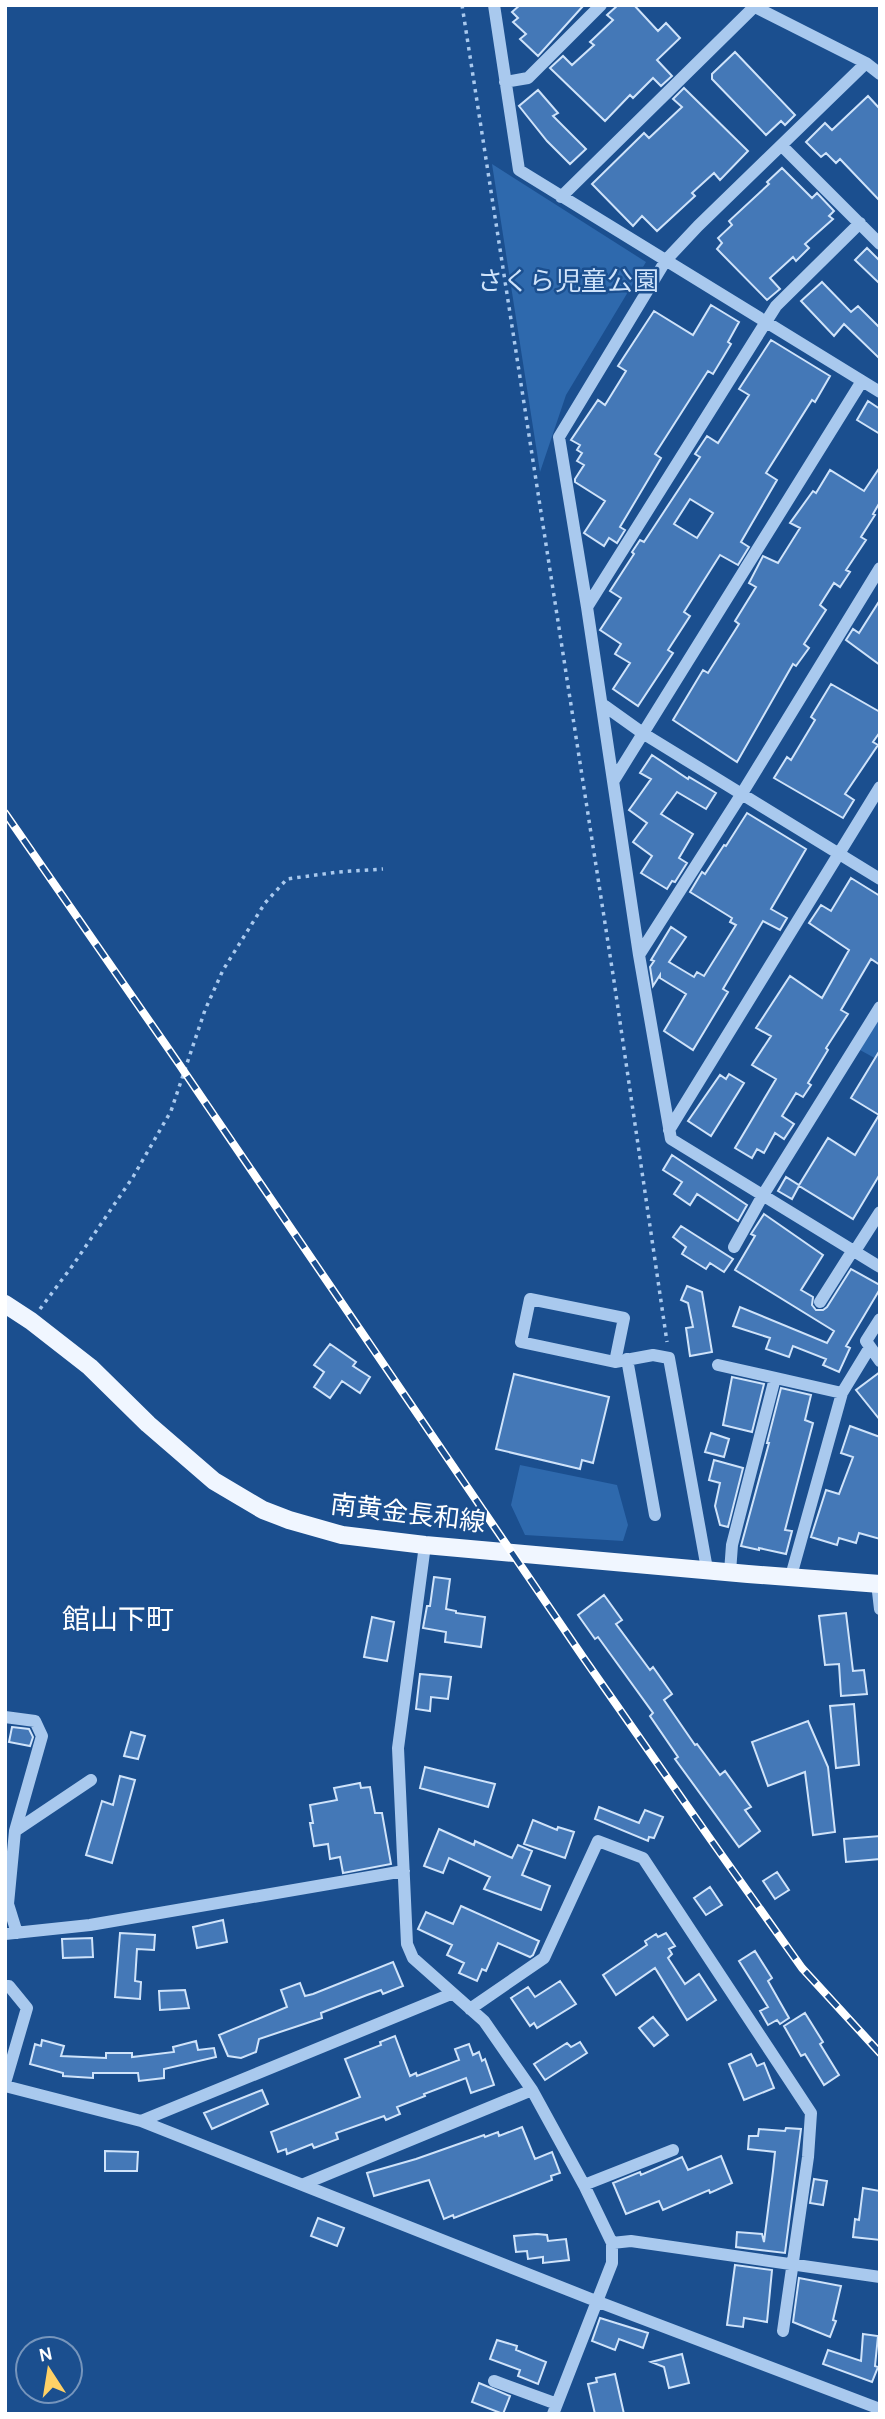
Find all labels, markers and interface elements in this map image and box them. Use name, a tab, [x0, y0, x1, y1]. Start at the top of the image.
park label: さくら児童公園	[477, 266, 659, 297]
street label: 南黄金長和線	[329, 1489, 487, 1538]
district label: 館山下町	[62, 1603, 174, 1636]
north arrow	[14, 2335, 84, 2405]
text: N	[37, 2342, 55, 2367]

